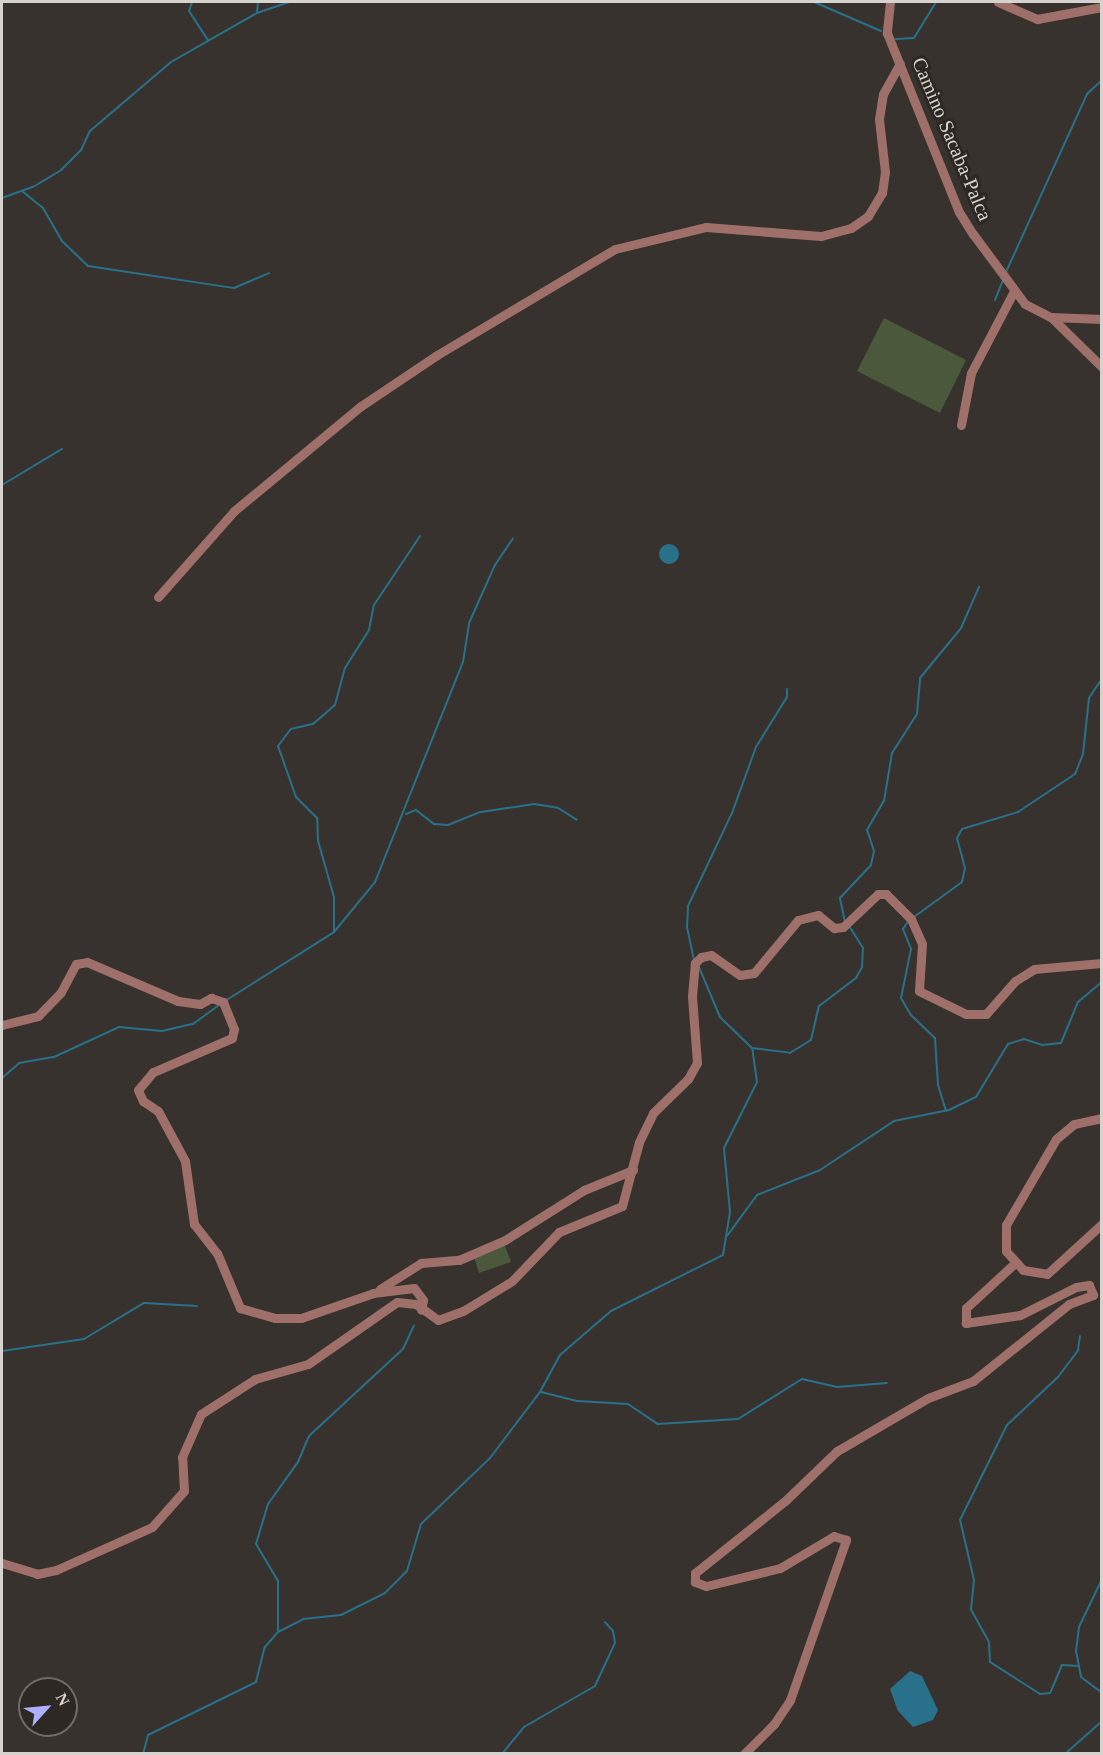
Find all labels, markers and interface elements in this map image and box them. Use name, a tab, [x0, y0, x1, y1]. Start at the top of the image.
street label: Camino Sacaba-Palca	[907, 54, 997, 224]
north arrow	[18, 1677, 78, 1737]
text: N	[53, 1690, 73, 1709]

